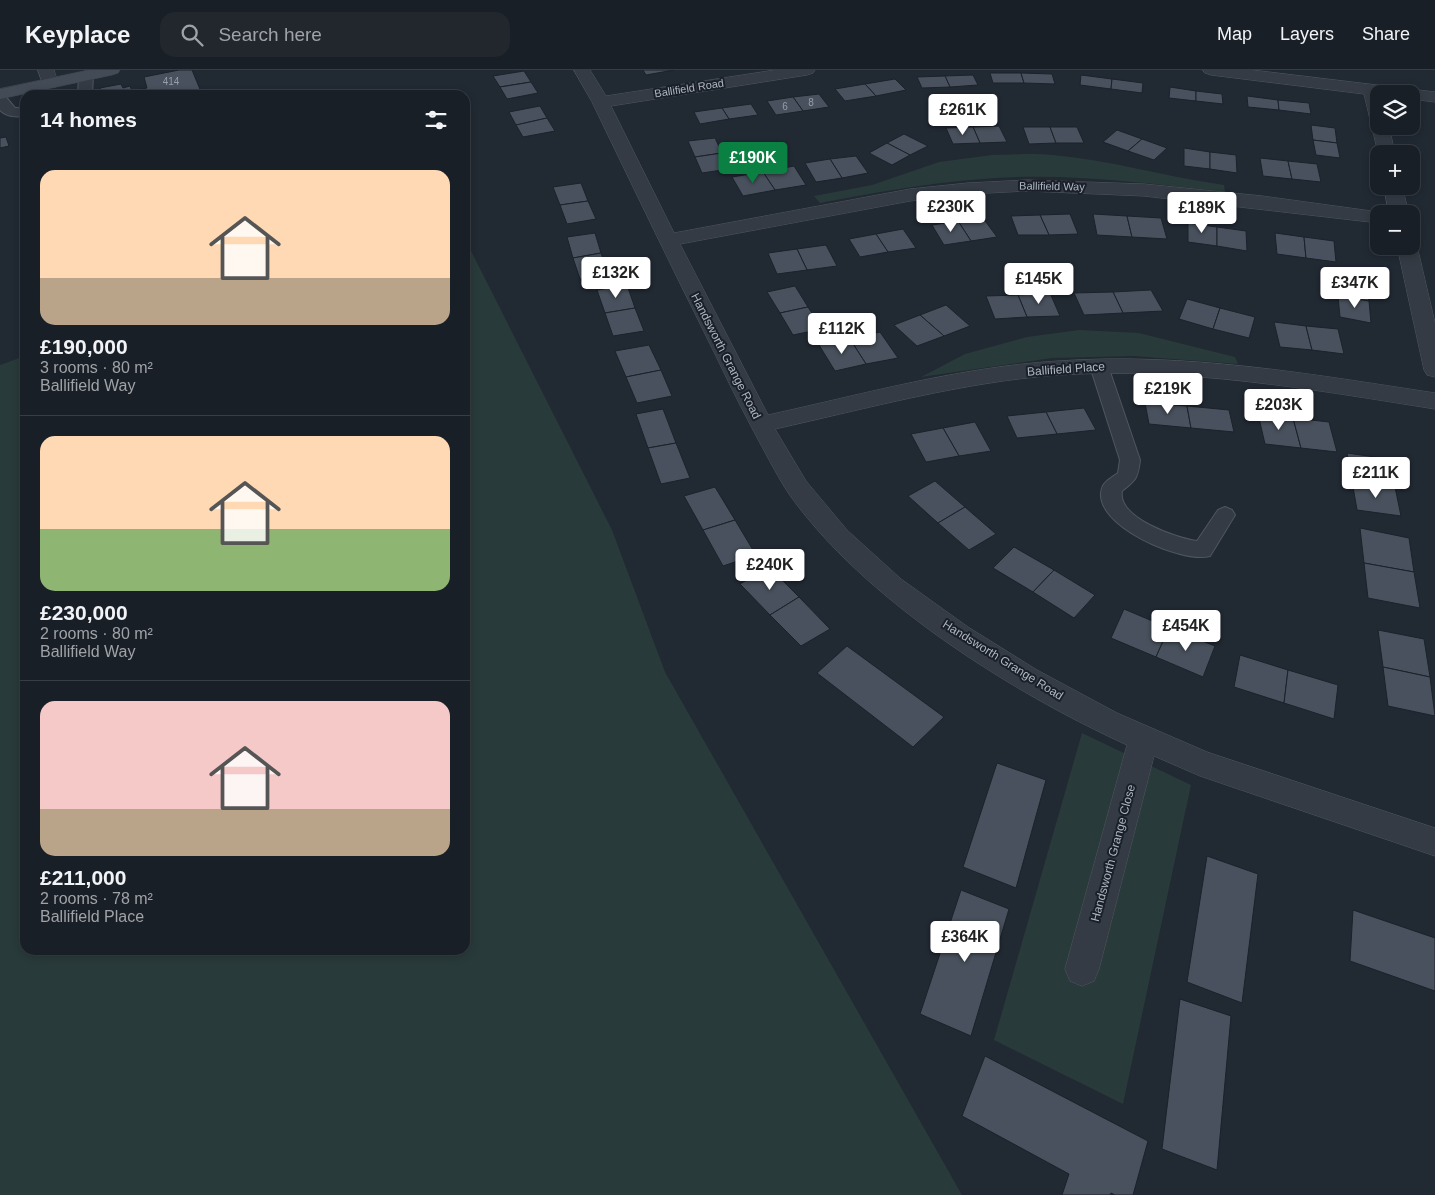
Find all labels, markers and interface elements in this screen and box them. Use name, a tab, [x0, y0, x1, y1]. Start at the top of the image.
search box	[160, 12, 510, 57]
text: Keyplace	[25, 21, 130, 48]
icon: search	[178, 21, 206, 49]
text: Search here	[218, 24, 322, 45]
text: Map	[1217, 24, 1252, 44]
text: Layers	[1280, 24, 1334, 44]
text: Share	[1362, 24, 1410, 44]
house number: 414	[163, 76, 180, 87]
street label: Ballifield Road	[653, 77, 725, 99]
map controls	[1370, 85, 1420, 255]
button: layers	[1370, 85, 1420, 135]
pin: £261K	[928, 93, 998, 136]
house number: 8	[808, 97, 814, 108]
house number: 6	[782, 101, 788, 112]
text: £261K	[939, 101, 987, 118]
icon: filters	[422, 106, 450, 134]
text: 14 homes	[40, 108, 137, 131]
pin: £190K	[718, 142, 788, 184]
button: +	[1370, 145, 1420, 195]
text: £190K	[729, 149, 777, 166]
street label: Ballifield Way	[1019, 179, 1085, 193]
pin: £230K	[916, 190, 986, 233]
pin: £189K	[1167, 191, 1237, 234]
text: £230K	[927, 198, 975, 215]
text: £189K	[1178, 199, 1226, 216]
icon: home	[200, 203, 290, 293]
button: −	[1370, 205, 1420, 255]
pin: £132K	[581, 256, 651, 299]
pin: £145K	[1004, 262, 1074, 305]
text: £132K	[592, 264, 640, 281]
pin: £347K	[1320, 266, 1390, 309]
text: £145K	[1015, 270, 1063, 287]
text: £347K	[1331, 274, 1379, 291]
street label: Handsworth Grange Road	[688, 291, 764, 421]
pin: £112K	[807, 312, 877, 355]
text: £112K	[819, 320, 865, 337]
text: £190,000	[40, 335, 128, 358]
text: 3 rooms · 80 m²	[40, 359, 153, 376]
street label: Ballifield Place	[1027, 359, 1106, 379]
pin: £219K	[1133, 372, 1203, 415]
text: Ballifield Way	[40, 377, 135, 394]
text: £219K	[1144, 380, 1192, 397]
pin: £203K	[1244, 388, 1314, 431]
text: £203K	[1255, 396, 1303, 413]
pin: £211K	[1341, 456, 1411, 499]
text: £211K	[1353, 464, 1399, 481]
icon: home	[200, 468, 290, 558]
pin: £240K	[735, 548, 805, 591]
text: £240K	[746, 556, 794, 573]
text: £230,000	[40, 601, 128, 624]
pin: £454K	[1151, 610, 1221, 652]
street label: Handsworth Grange Road	[940, 617, 1066, 703]
text: £454K	[1162, 617, 1210, 634]
text: 2 rooms · 80 m²	[40, 625, 153, 642]
text: Ballifield Way	[40, 643, 135, 660]
icon: home	[200, 733, 290, 823]
street label: Handsworth Grange Close	[1088, 783, 1138, 923]
text: £211,000	[40, 866, 126, 889]
text: 2 rooms · 78 m²	[40, 890, 153, 907]
text: Ballifield Place	[40, 908, 144, 925]
pin: £364K	[930, 920, 1000, 963]
text: £364K	[941, 928, 989, 945]

